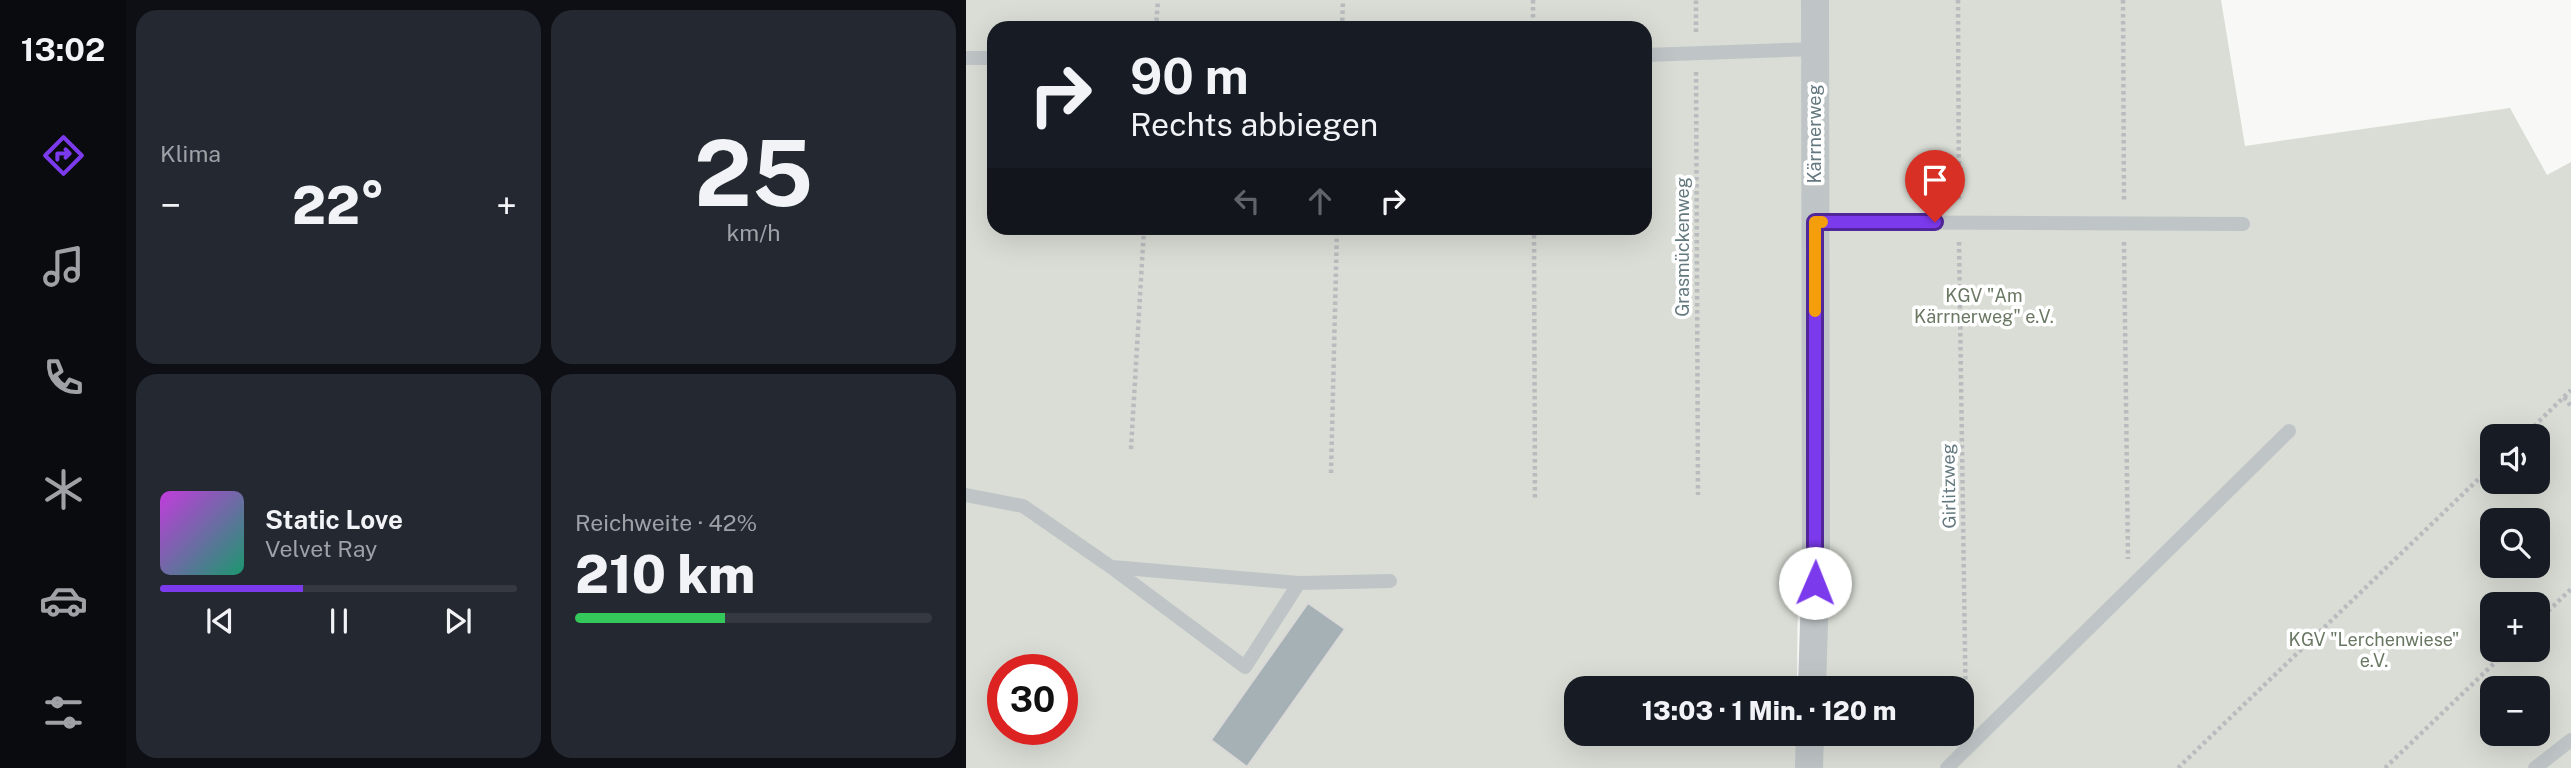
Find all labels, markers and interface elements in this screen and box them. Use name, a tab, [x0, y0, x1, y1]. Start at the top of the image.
text: 13:02	[21, 31, 105, 68]
text: 90 m	[1130, 47, 1249, 105]
icon: right	[1015, 49, 1106, 140]
street label: Kärrnerweg	[1804, 84, 1825, 184]
text: Rechts abbiegen	[1130, 106, 1378, 143]
text: 25	[694, 120, 813, 226]
icon: directions	[39, 131, 88, 180]
text: Klima	[160, 140, 221, 167]
pin	[1905, 150, 1965, 222]
icon: arrive	[1916, 161, 1954, 199]
text: 22°	[292, 175, 385, 236]
street label: Grasmückenweg	[1672, 177, 1693, 317]
icon: left	[1228, 182, 1266, 220]
icon: ahead	[1301, 182, 1339, 220]
icon: right	[1374, 182, 1412, 220]
text: −	[160, 183, 181, 228]
text: +	[496, 183, 517, 228]
text: km/h	[726, 219, 781, 246]
icon: music	[39, 242, 88, 291]
park label: KGV "Am Kärrnerweg" e.V.	[1914, 285, 2054, 327]
icon: phone	[39, 353, 88, 402]
map controls	[2480, 424, 2550, 746]
button: sound	[2480, 424, 2550, 494]
street label: Girlitzweg	[1937, 443, 1960, 529]
icon: climate	[39, 465, 88, 514]
text: Static Love	[265, 504, 403, 535]
button: search	[2480, 508, 2550, 578]
text: Reichweite · 42%	[575, 509, 757, 536]
text: Velvet Ray	[265, 535, 377, 562]
text: 210 km	[575, 544, 755, 605]
position arrow	[1778, 546, 1852, 620]
icon: car	[39, 576, 88, 625]
button: +	[2480, 592, 2550, 662]
icon: previous	[201, 602, 239, 640]
icon: pause	[320, 602, 358, 640]
icon: next	[439, 602, 477, 640]
park label: KGV "Lerchenwiese" e.V.	[2289, 629, 2459, 671]
speed limit sign: 30	[987, 654, 1078, 745]
button: −	[2480, 676, 2550, 746]
icon: filters	[39, 688, 88, 737]
text: 13:03 · 1 Min. · 120 m	[1642, 695, 1896, 726]

